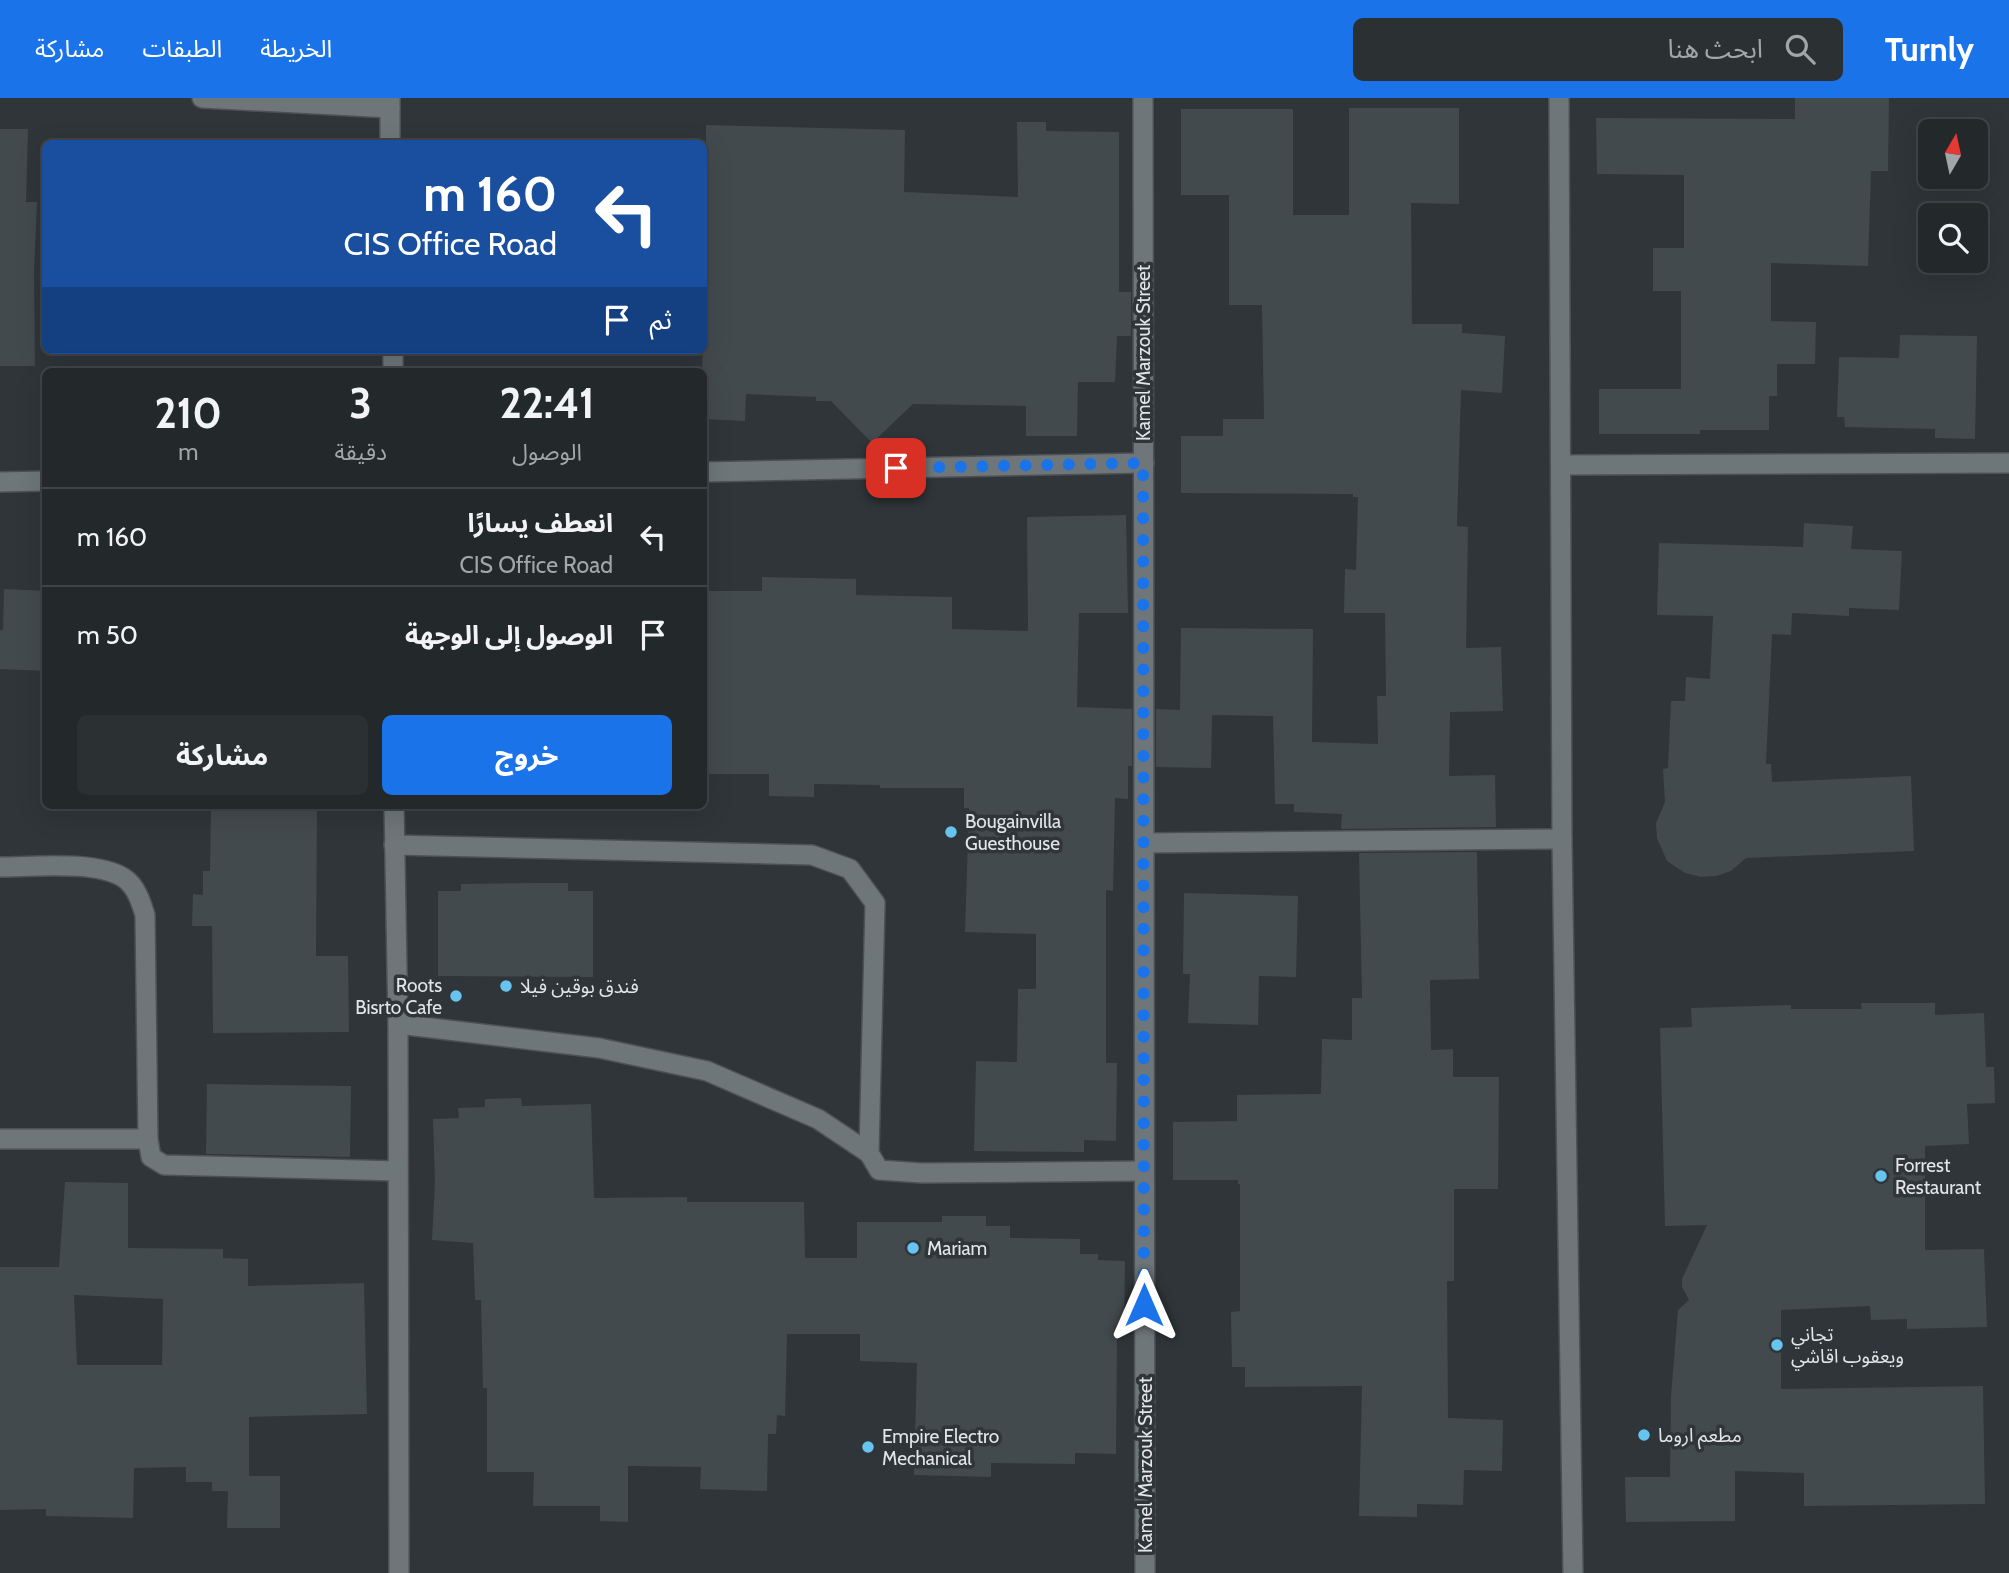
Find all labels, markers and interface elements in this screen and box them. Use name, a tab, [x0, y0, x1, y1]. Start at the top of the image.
search box	[1353, 18, 1843, 81]
text: Turnly	[1885, 29, 1974, 69]
icon: search	[1781, 30, 1819, 68]
text: ابحث هنا	[1667, 33, 1763, 65]
text: مشاركة	[35, 34, 104, 63]
text: الطبقات	[142, 34, 222, 63]
text: الخريطة	[260, 34, 332, 63]
north arrow	[1918, 119, 1988, 189]
map controls	[1918, 119, 1988, 273]
text: 160 m	[423, 164, 557, 223]
icon: left	[581, 168, 672, 259]
button: search	[1918, 203, 1988, 273]
text: CIS Office Road	[343, 224, 557, 263]
street label: Kamel Marzouk Street	[1132, 264, 1155, 441]
icon: arrive	[598, 301, 636, 339]
text: ثم	[650, 304, 672, 336]
text: 3	[349, 377, 372, 429]
text: 22:41	[499, 377, 594, 429]
text: 210	[155, 387, 222, 439]
text: m	[178, 438, 198, 466]
text: دقيقة	[334, 438, 387, 466]
text: الوصول	[512, 438, 582, 466]
pin	[866, 438, 926, 498]
icon: arrive	[877, 449, 915, 487]
text: انعطف يسارًا	[467, 507, 613, 539]
icon: left	[634, 518, 672, 556]
text: 160 m	[77, 521, 147, 553]
text: CIS Office Road	[460, 551, 613, 579]
icon: arrive	[634, 616, 672, 654]
text: 50 m	[77, 619, 138, 651]
text: الوصول إلى الوجهة	[405, 619, 613, 651]
button: مشاركة	[77, 715, 368, 795]
button: خروج	[382, 715, 672, 795]
place label: Bougainvilla Guesthouse	[965, 810, 1061, 855]
marker: Bougainvilla Guesthouse	[943, 824, 959, 840]
place label: Roots Bisrto Cafe	[355, 974, 442, 1019]
place label: فندق بوقين فيلا	[520, 975, 639, 998]
marker: فندق بوقين فيلا	[498, 978, 514, 994]
marker: Roots Bisrto Cafe	[448, 988, 464, 1004]
place label: Forrest Restaurant	[1895, 1154, 1982, 1199]
marker: Forrest Restaurant	[1873, 1168, 1889, 1184]
place label: Mariam	[927, 1237, 987, 1260]
marker: Mariam	[905, 1240, 921, 1256]
position arrow	[1107, 1268, 1181, 1342]
place label: تجاني ويعقوب اقاشي	[1791, 1323, 1904, 1371]
marker: تجاني ويعقوب اقاشي	[1769, 1337, 1785, 1353]
street label: Kamel Marzouk Street	[1134, 1376, 1157, 1553]
place label: مطعم اروما	[1658, 1424, 1742, 1450]
place label: Empire Electro Mechanical	[882, 1425, 999, 1470]
marker: مطعم اروما	[1636, 1427, 1652, 1443]
marker: Empire Electro Mechanical	[860, 1439, 876, 1455]

